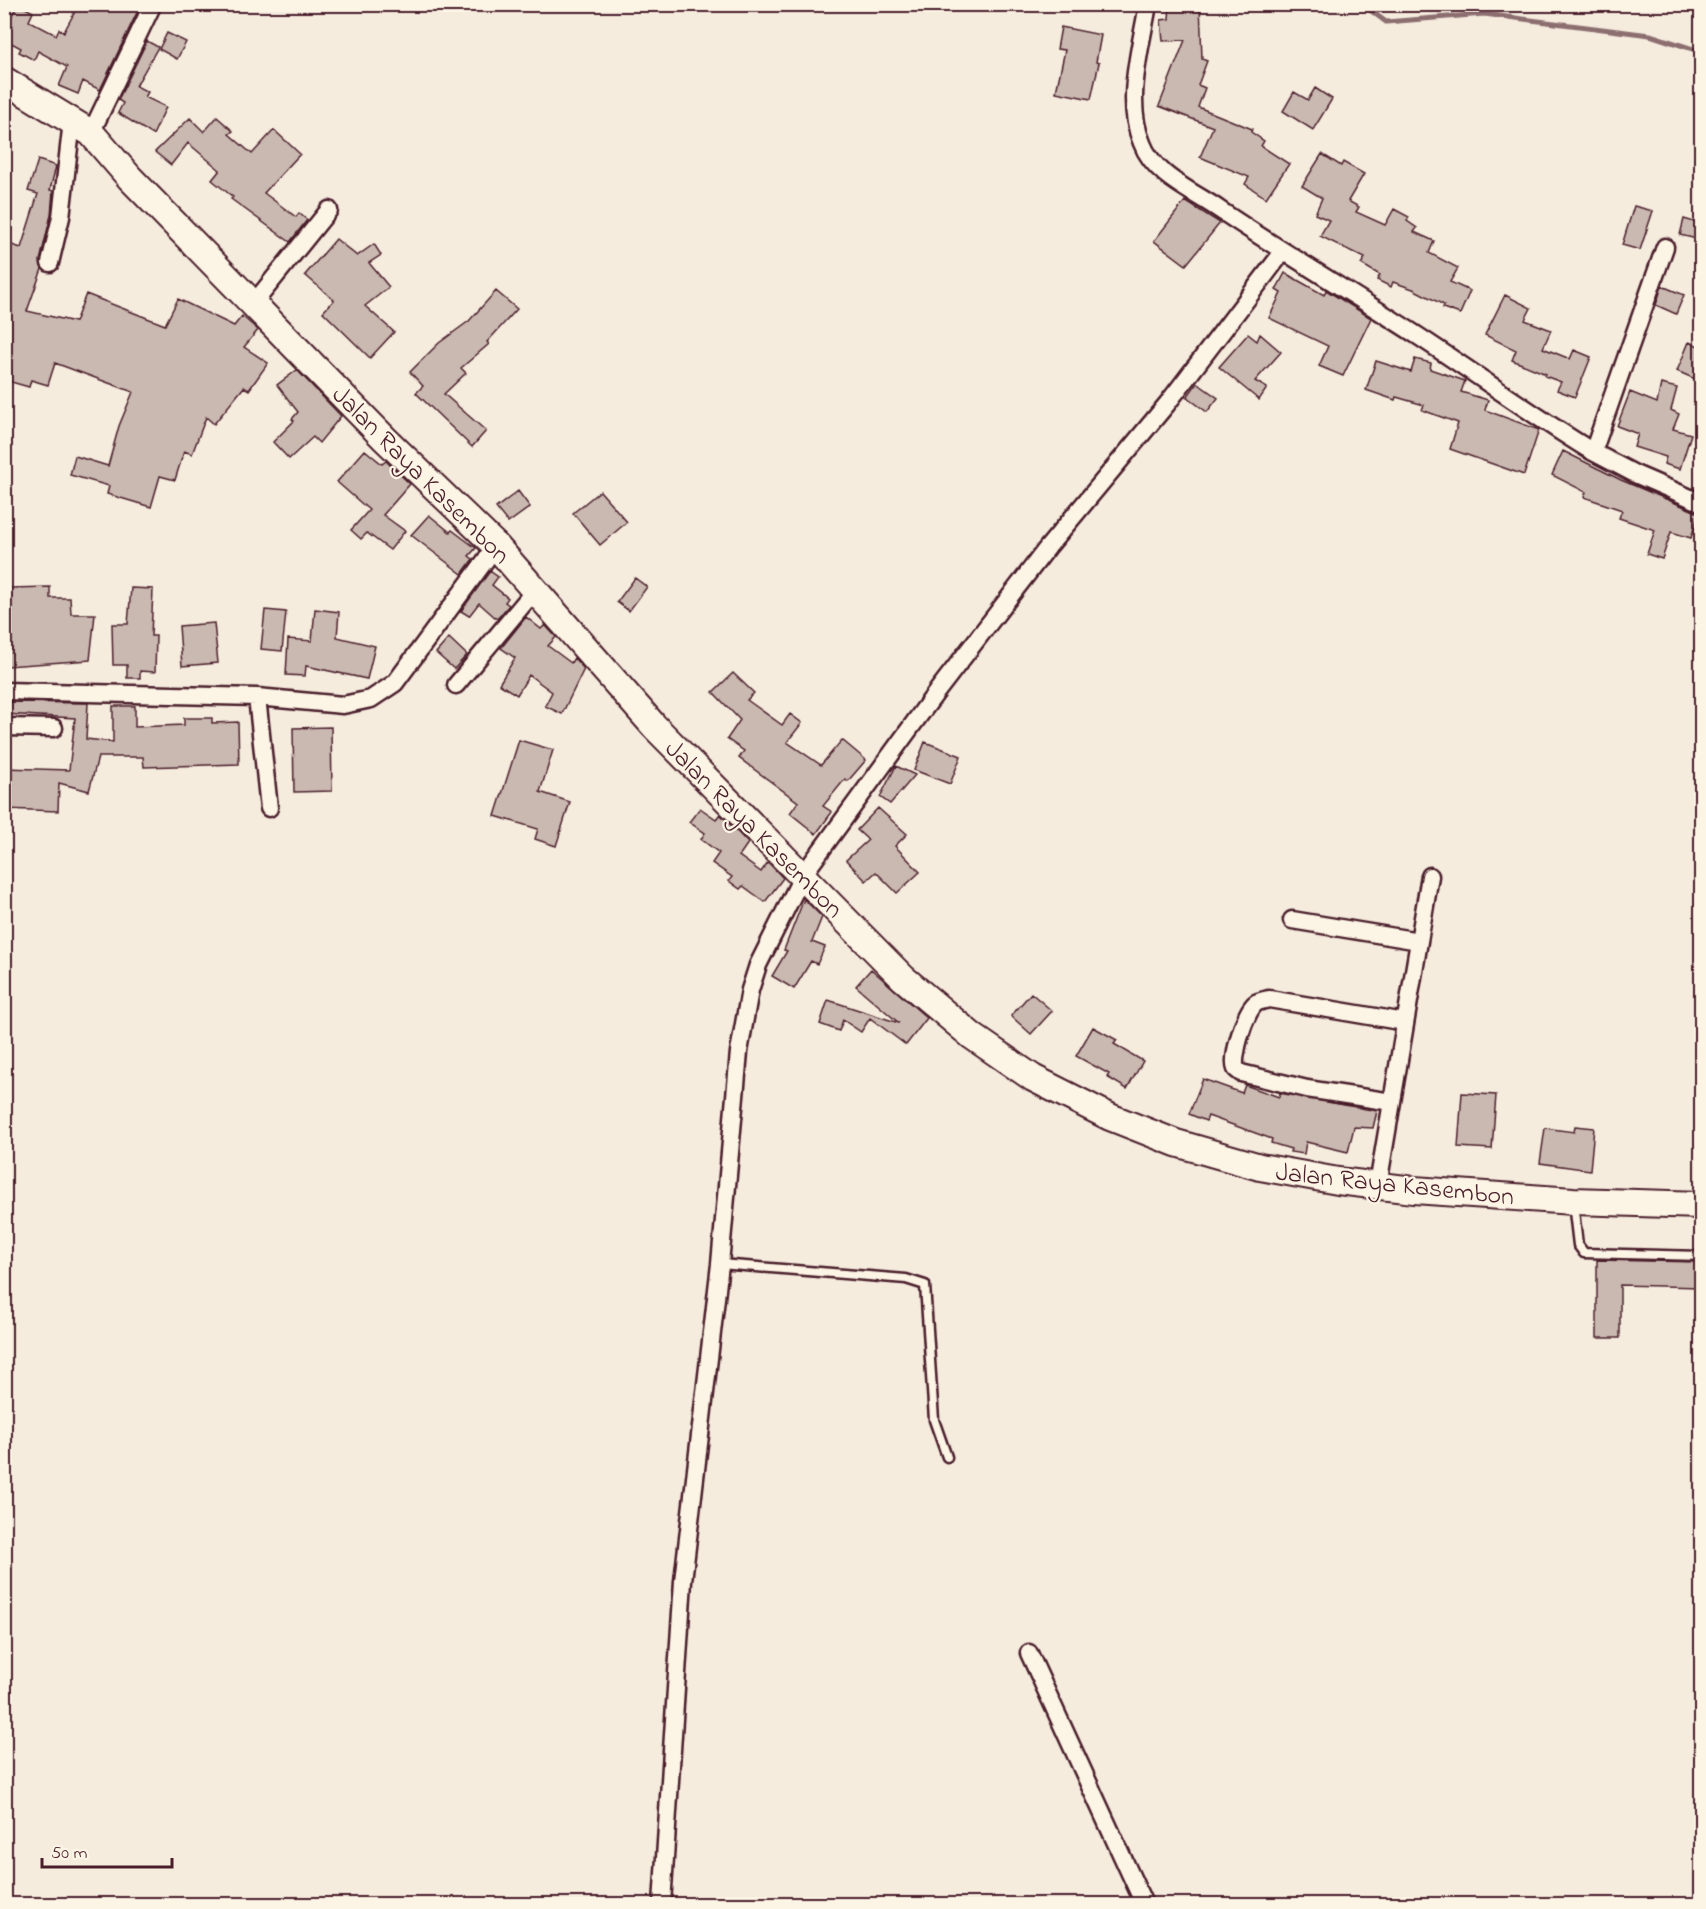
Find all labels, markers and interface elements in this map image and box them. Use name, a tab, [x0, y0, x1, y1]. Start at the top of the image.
street label: Jalan Raya Kasembon	[322, 378, 518, 574]
street label: Jalan Raya Kasembon	[655, 732, 851, 928]
street label: Jalan Raya Kasembon	[1274, 1155, 1516, 1217]
scale bar	[42, 1831, 172, 1869]
text: 50 m	[51, 1841, 88, 1867]

